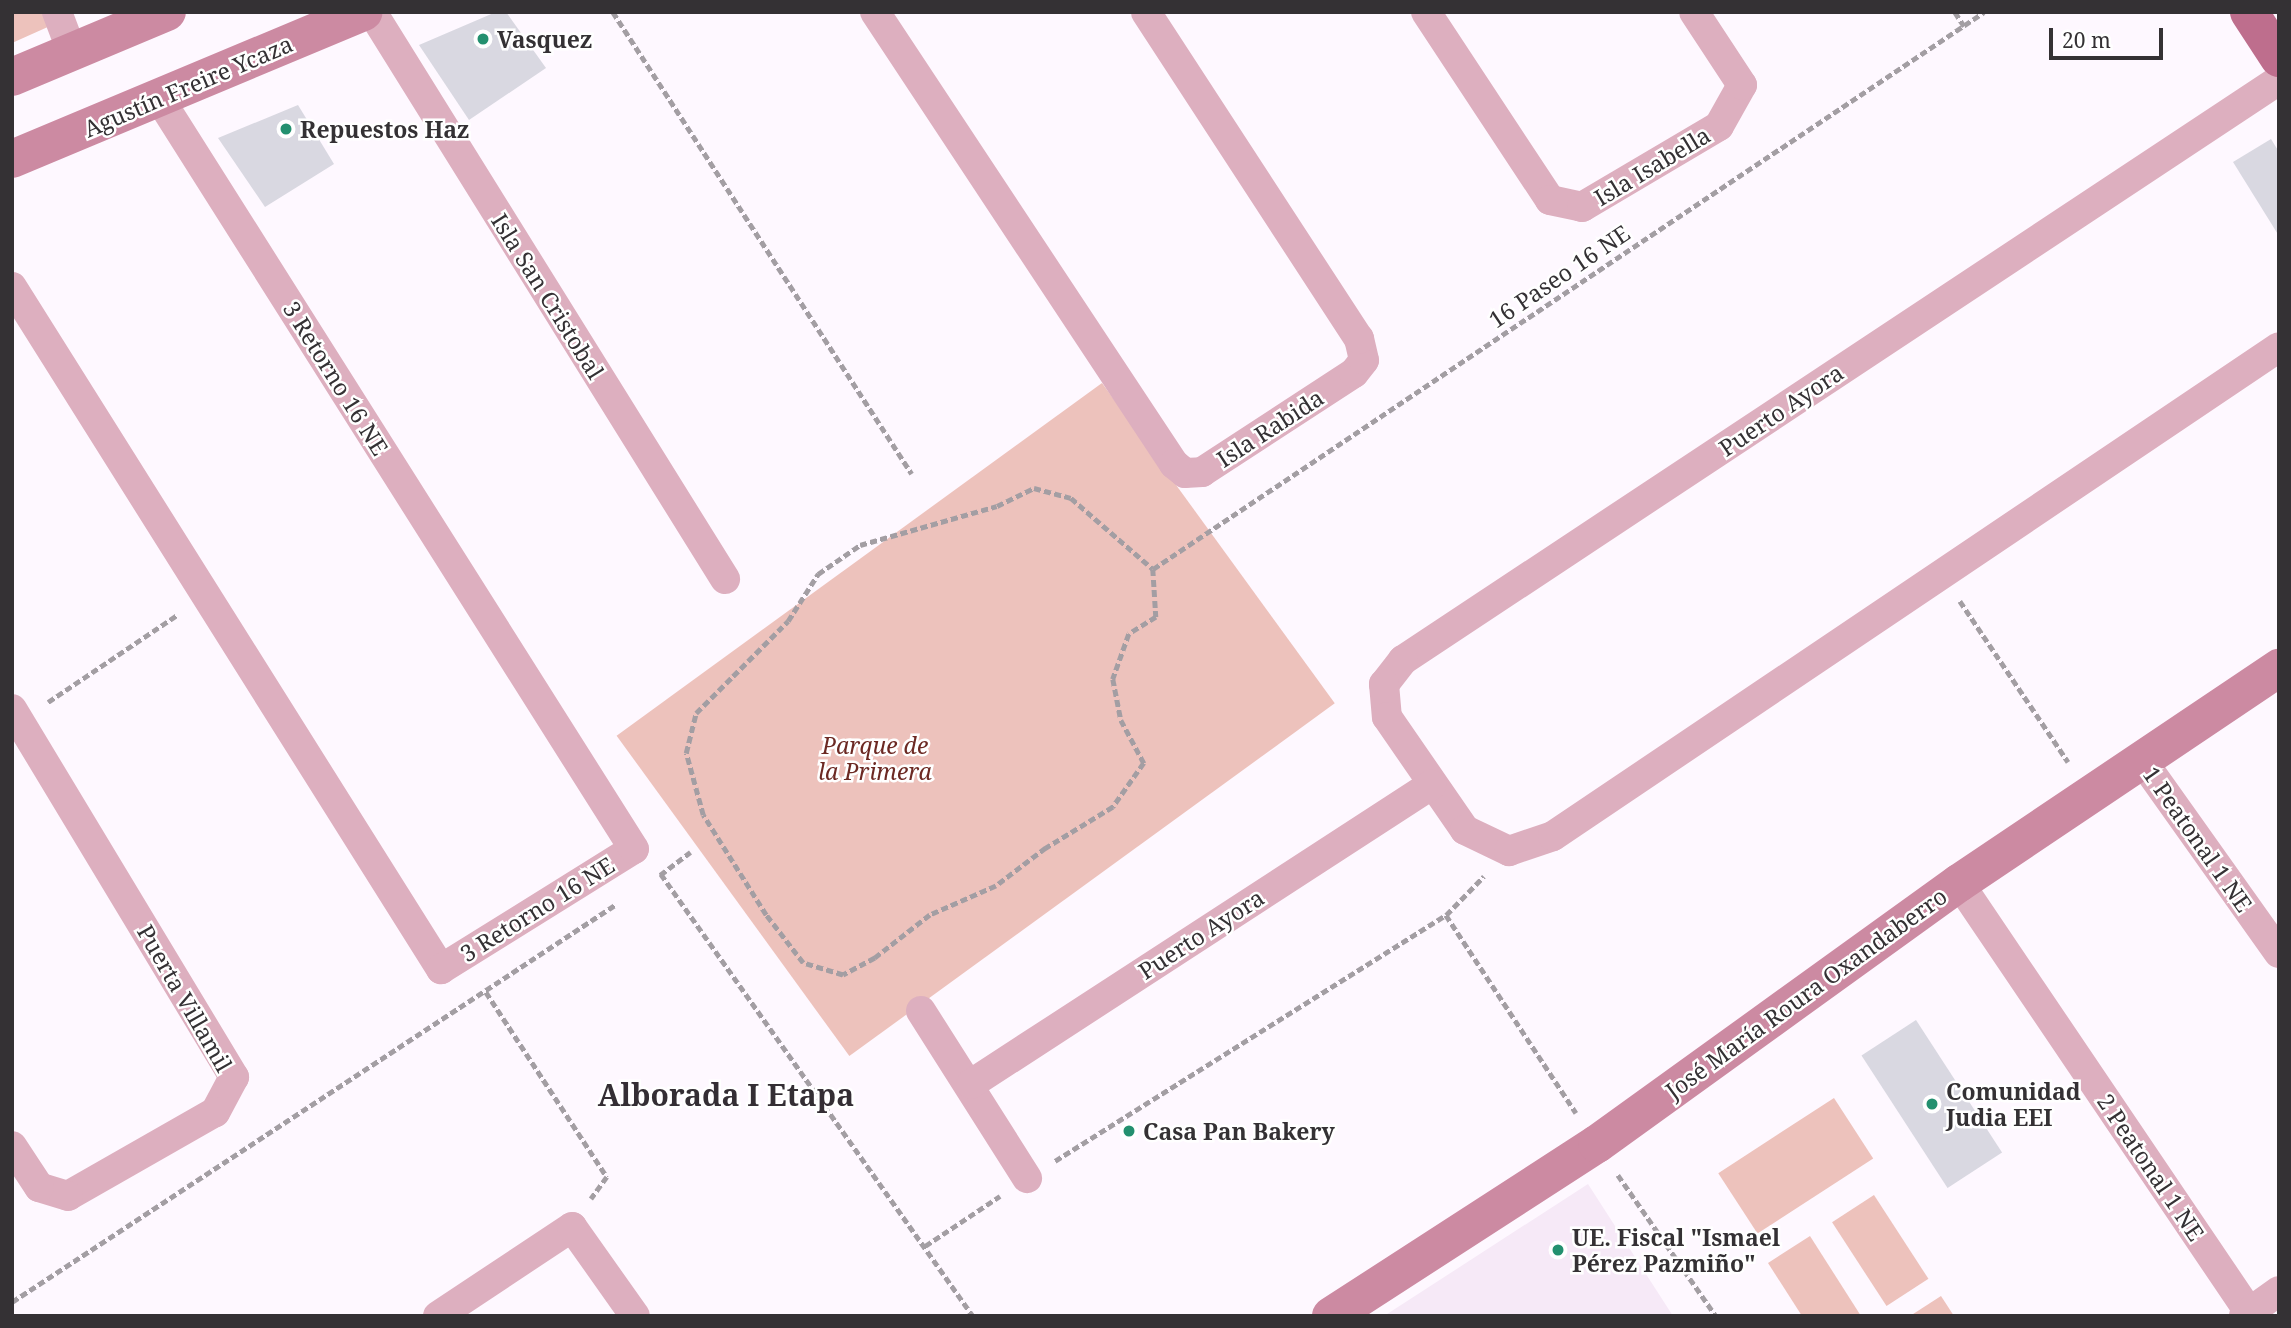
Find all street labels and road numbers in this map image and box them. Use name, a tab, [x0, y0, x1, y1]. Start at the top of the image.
street label: Agustín Freire Ycaza	[79, 29, 297, 143]
street label: Isla Isabella	[1589, 121, 1715, 211]
street label: Isla San Cristobal	[486, 208, 610, 384]
street label: 16 Paseo 16 NE	[1483, 219, 1635, 333]
street label: 3 Retorno 16 NE	[278, 296, 394, 460]
street label: Puerto Ayora	[1714, 358, 1848, 462]
street label: Isla Rabida	[1212, 383, 1328, 473]
street label: 1 Peatonal 1 NE	[2138, 761, 2258, 917]
street label: 3 Retorno 16 NE	[455, 851, 619, 967]
street label: José María Roura Oxandaberro	[1660, 882, 1952, 1104]
street label: Puerto Ayora	[1133, 883, 1269, 985]
street label: Puerta Villamil	[132, 920, 238, 1076]
street label: 2 Peatonal 1 NE	[2092, 1088, 2210, 1246]

